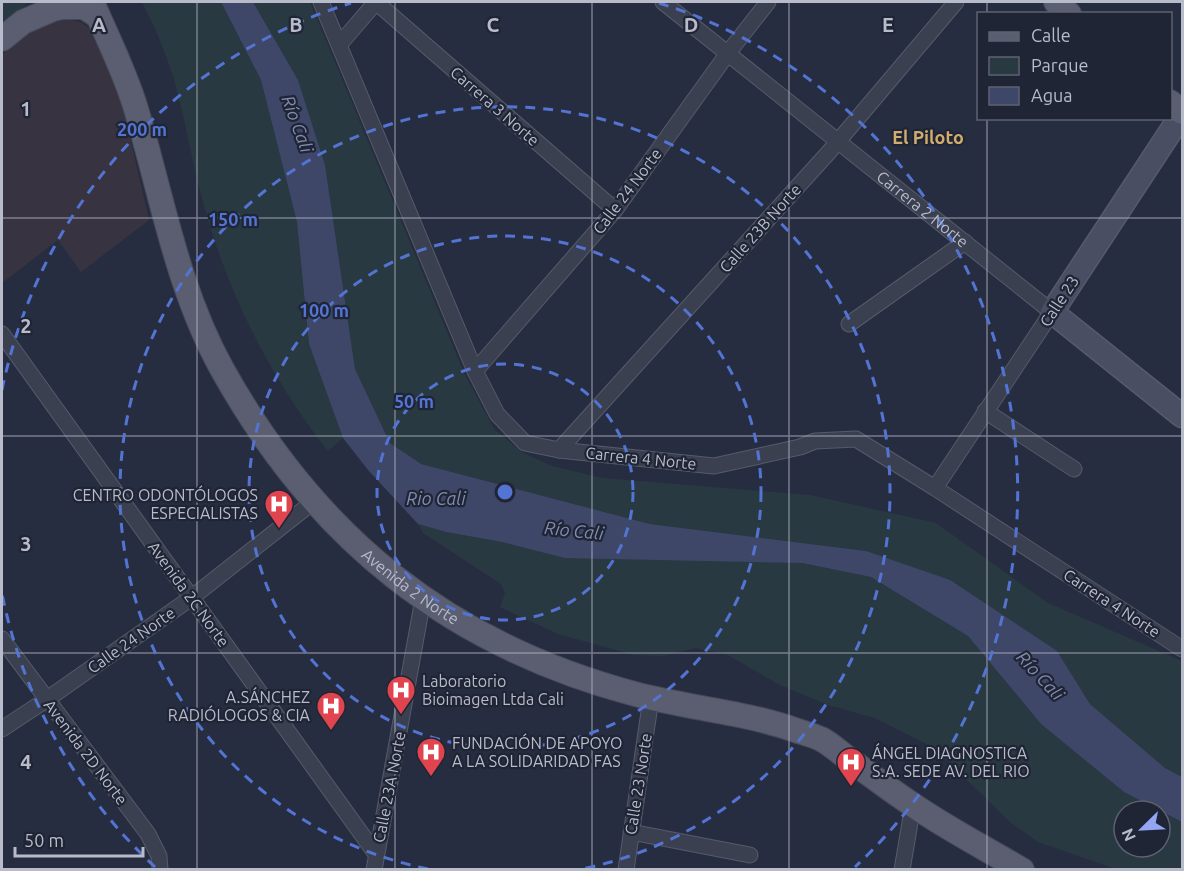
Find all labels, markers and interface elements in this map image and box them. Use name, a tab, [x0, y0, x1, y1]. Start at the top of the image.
legend	[977, 12, 1172, 120]
text: A	[92, 13, 106, 36]
text: B	[289, 13, 303, 36]
text: C	[487, 13, 500, 36]
text: D	[684, 13, 698, 36]
text: E	[882, 13, 894, 36]
text: Calle	[1031, 25, 1071, 45]
text: Parque	[1031, 55, 1088, 75]
street label: Carrera 3 Norte	[447, 63, 543, 149]
text: Agua	[1031, 85, 1073, 105]
water label: Río Cali	[278, 92, 318, 155]
text: 1	[20, 97, 32, 120]
text: 200 m	[117, 119, 167, 139]
district label: El Piloto	[892, 127, 964, 147]
street label: Calle 24 Norte	[589, 145, 665, 237]
street label: Carrera 2 Norte	[873, 167, 972, 251]
street label: Calle 23B Norte	[716, 180, 804, 276]
text: 150 m	[208, 209, 258, 229]
street label: Calle 23	[1036, 272, 1082, 330]
text: 100 m	[299, 300, 349, 320]
text: 2	[20, 314, 32, 337]
text: 50 m	[394, 391, 434, 411]
street label: Carrera 4 Norte	[585, 443, 697, 473]
centre of rings	[495, 482, 515, 502]
place label: CENTRO ODONTÓLOGOS ESPECIALISTAS	[73, 485, 258, 522]
hospital icon: CENTRO ODONTÓLOGOS ESPECIALISTAS	[263, 488, 295, 530]
water label: Rio Cali	[406, 488, 466, 508]
water label: Río Cali	[544, 517, 605, 543]
text: 3	[20, 532, 32, 555]
street label: Avenida 2C Norte	[145, 538, 233, 650]
street label: Avenida 2 Norte	[359, 545, 462, 628]
street label: Carrera 4 Norte	[1060, 565, 1164, 641]
street label: Calle 24 Norte	[84, 603, 178, 677]
water label: Río Cali	[1013, 647, 1069, 704]
place label: Laboratorio Bioimagen Ltda Cali	[422, 672, 564, 708]
hospital icon: Laboratorio Bioimagen Ltda Cali	[385, 674, 417, 716]
place label: A.SÁNCHEZ RADIÓLOGOS & CIA	[168, 686, 311, 724]
hospital icon: A.SÁNCHEZ RADIÓLOGOS & CIA	[315, 690, 347, 732]
street label: Avenida 2D Norte	[41, 696, 131, 808]
street label: Calle 23A Norte	[369, 730, 409, 844]
street label: Calle 23 Norte	[621, 732, 655, 836]
place label: FUNDACIÓN DE APOYO A LA SOLIDARIDAD FAS	[452, 733, 623, 770]
hospital icon: FUNDACIÓN DE APOYO A LA SOLIDARIDAD FAS	[415, 736, 447, 778]
place label: ÁNGEL DIAGNOSTICA S.A. SEDE AV. DEL RIO	[872, 742, 1030, 780]
hospital icon: ÁNGEL DIAGNOSTICA S.A. SEDE AV. DEL RIO	[835, 746, 867, 788]
text: 4	[20, 750, 32, 773]
north arrow	[1112, 799, 1172, 859]
scale bar	[15, 820, 142, 858]
text: N	[1118, 826, 1139, 844]
text: 50 m	[24, 830, 64, 850]

